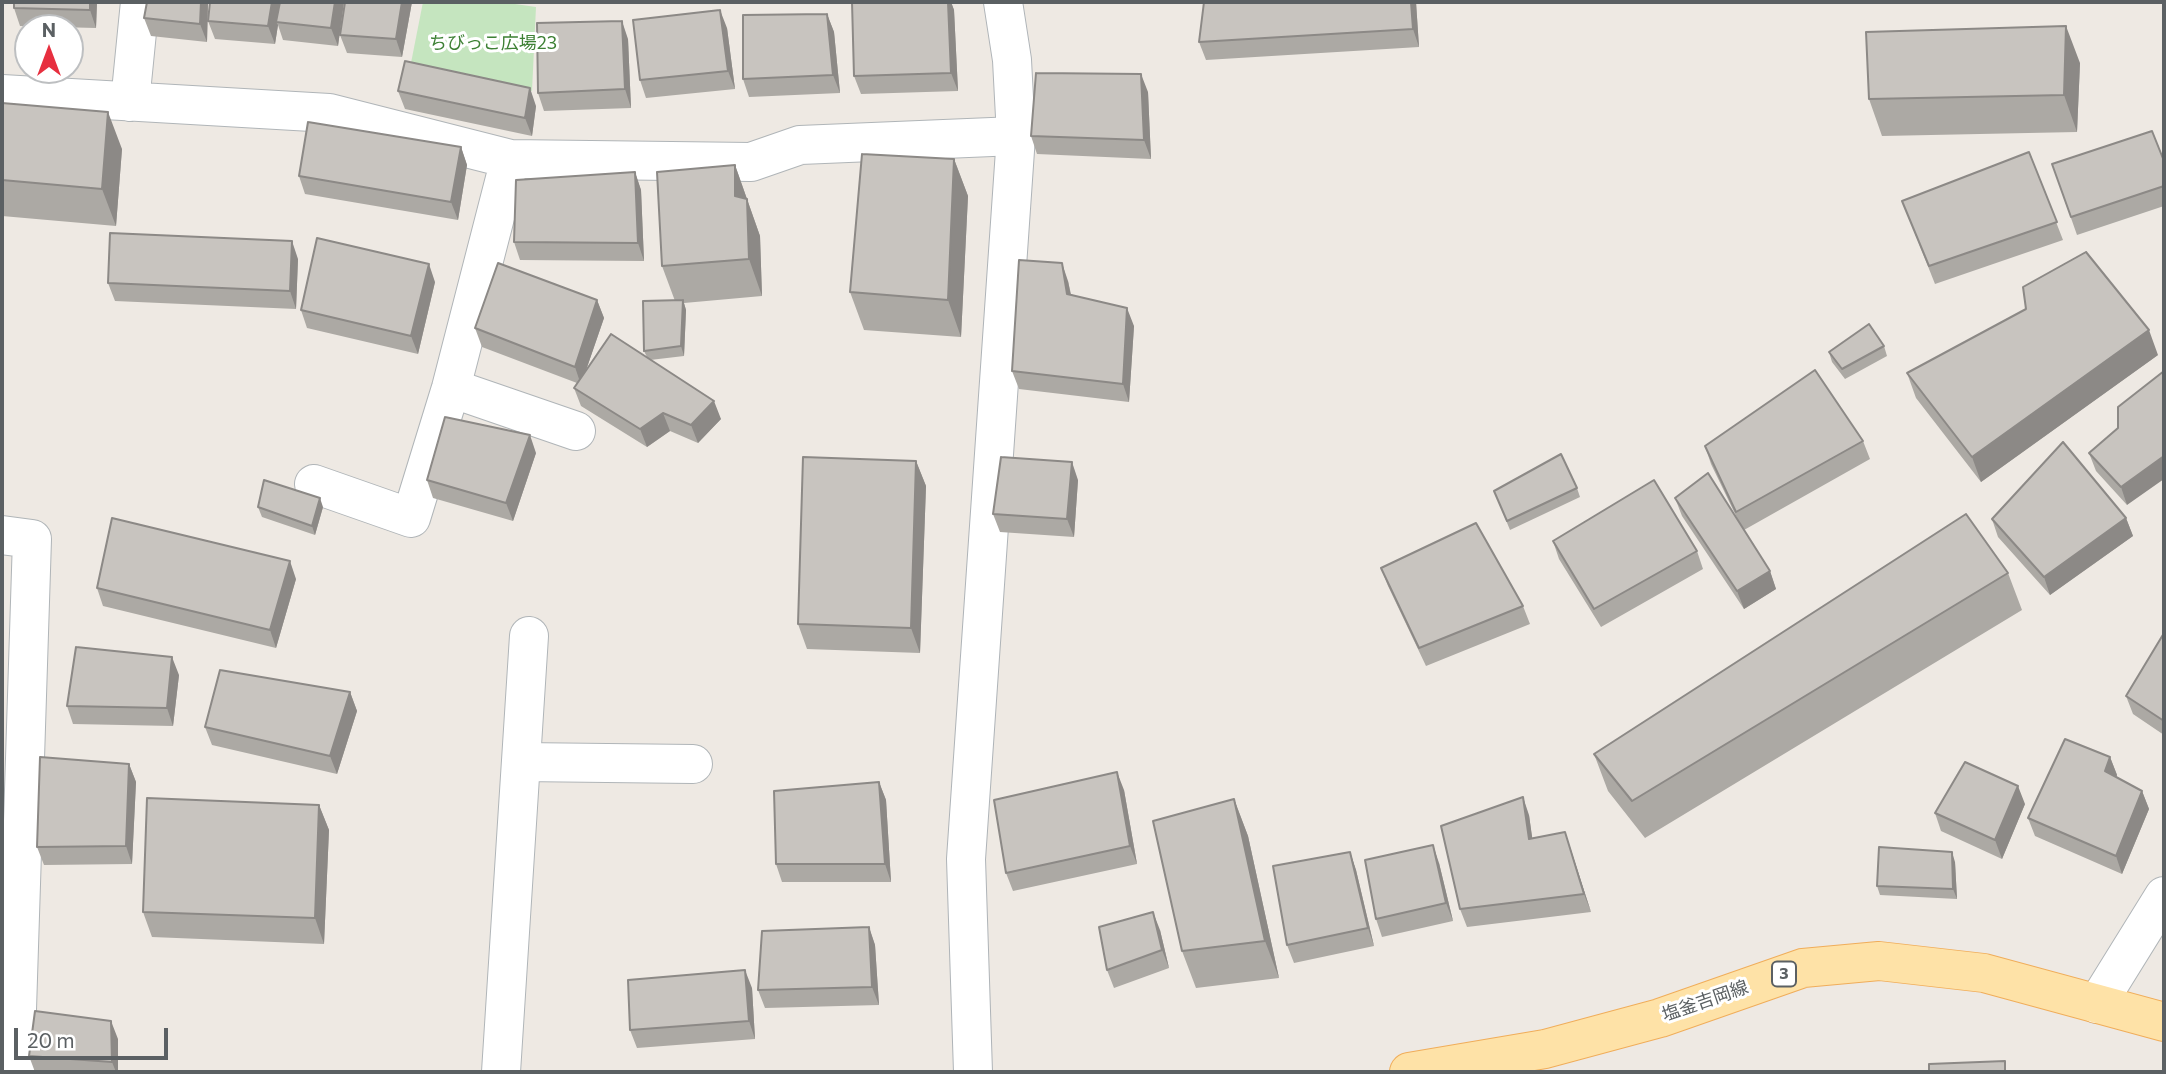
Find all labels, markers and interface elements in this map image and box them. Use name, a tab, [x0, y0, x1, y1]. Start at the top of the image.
north arrow	[14, 14, 84, 84]
text: N	[42, 18, 56, 41]
park label: ちびっこ広場23	[429, 32, 557, 54]
road number: 3	[1772, 962, 1796, 986]
street label: 塩釜吉岡線	[1659, 976, 1751, 1026]
scale bar	[18, 1014, 172, 1058]
text: 20 m	[27, 1027, 75, 1052]

